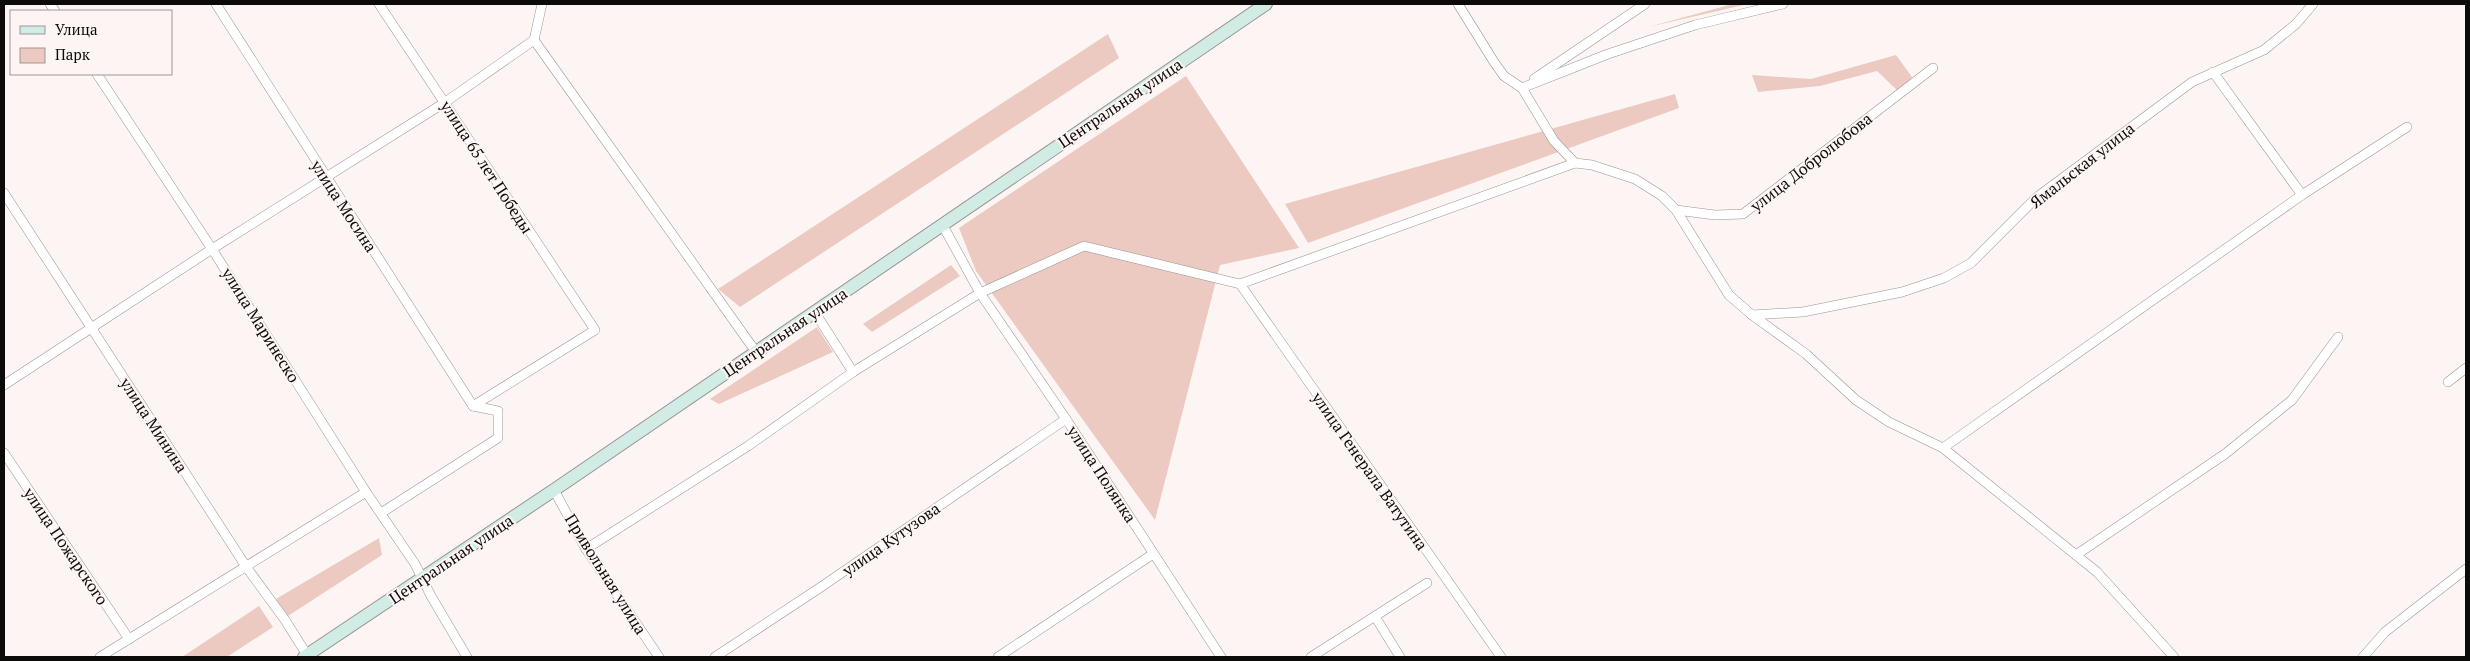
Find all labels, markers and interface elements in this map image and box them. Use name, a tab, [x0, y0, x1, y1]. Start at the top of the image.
legend	[10, 10, 172, 75]
text: Улица	[55, 19, 98, 39]
text: Парк	[55, 44, 91, 64]
street label: Центральная улица	[1053, 53, 1187, 153]
street label: улица 65 лет Победы	[435, 95, 538, 238]
street label: улица Добролюбова	[1745, 107, 1876, 217]
street label: Ямальская улица	[2025, 117, 2139, 213]
street label: улица Мосина	[305, 155, 382, 256]
street label: улица Маринеско	[216, 263, 305, 387]
street label: Центральная улица	[718, 282, 852, 382]
street label: улица Минина	[115, 372, 193, 477]
street label: улица Генерала Ватутина	[1306, 387, 1433, 555]
street label: улица Полянка	[1062, 420, 1142, 527]
street label: улица Пожарского	[18, 482, 114, 609]
street label: улица Кутузова	[837, 497, 944, 581]
street label: Центральная улица	[384, 509, 518, 609]
street label: Привольная улица	[560, 509, 652, 639]

